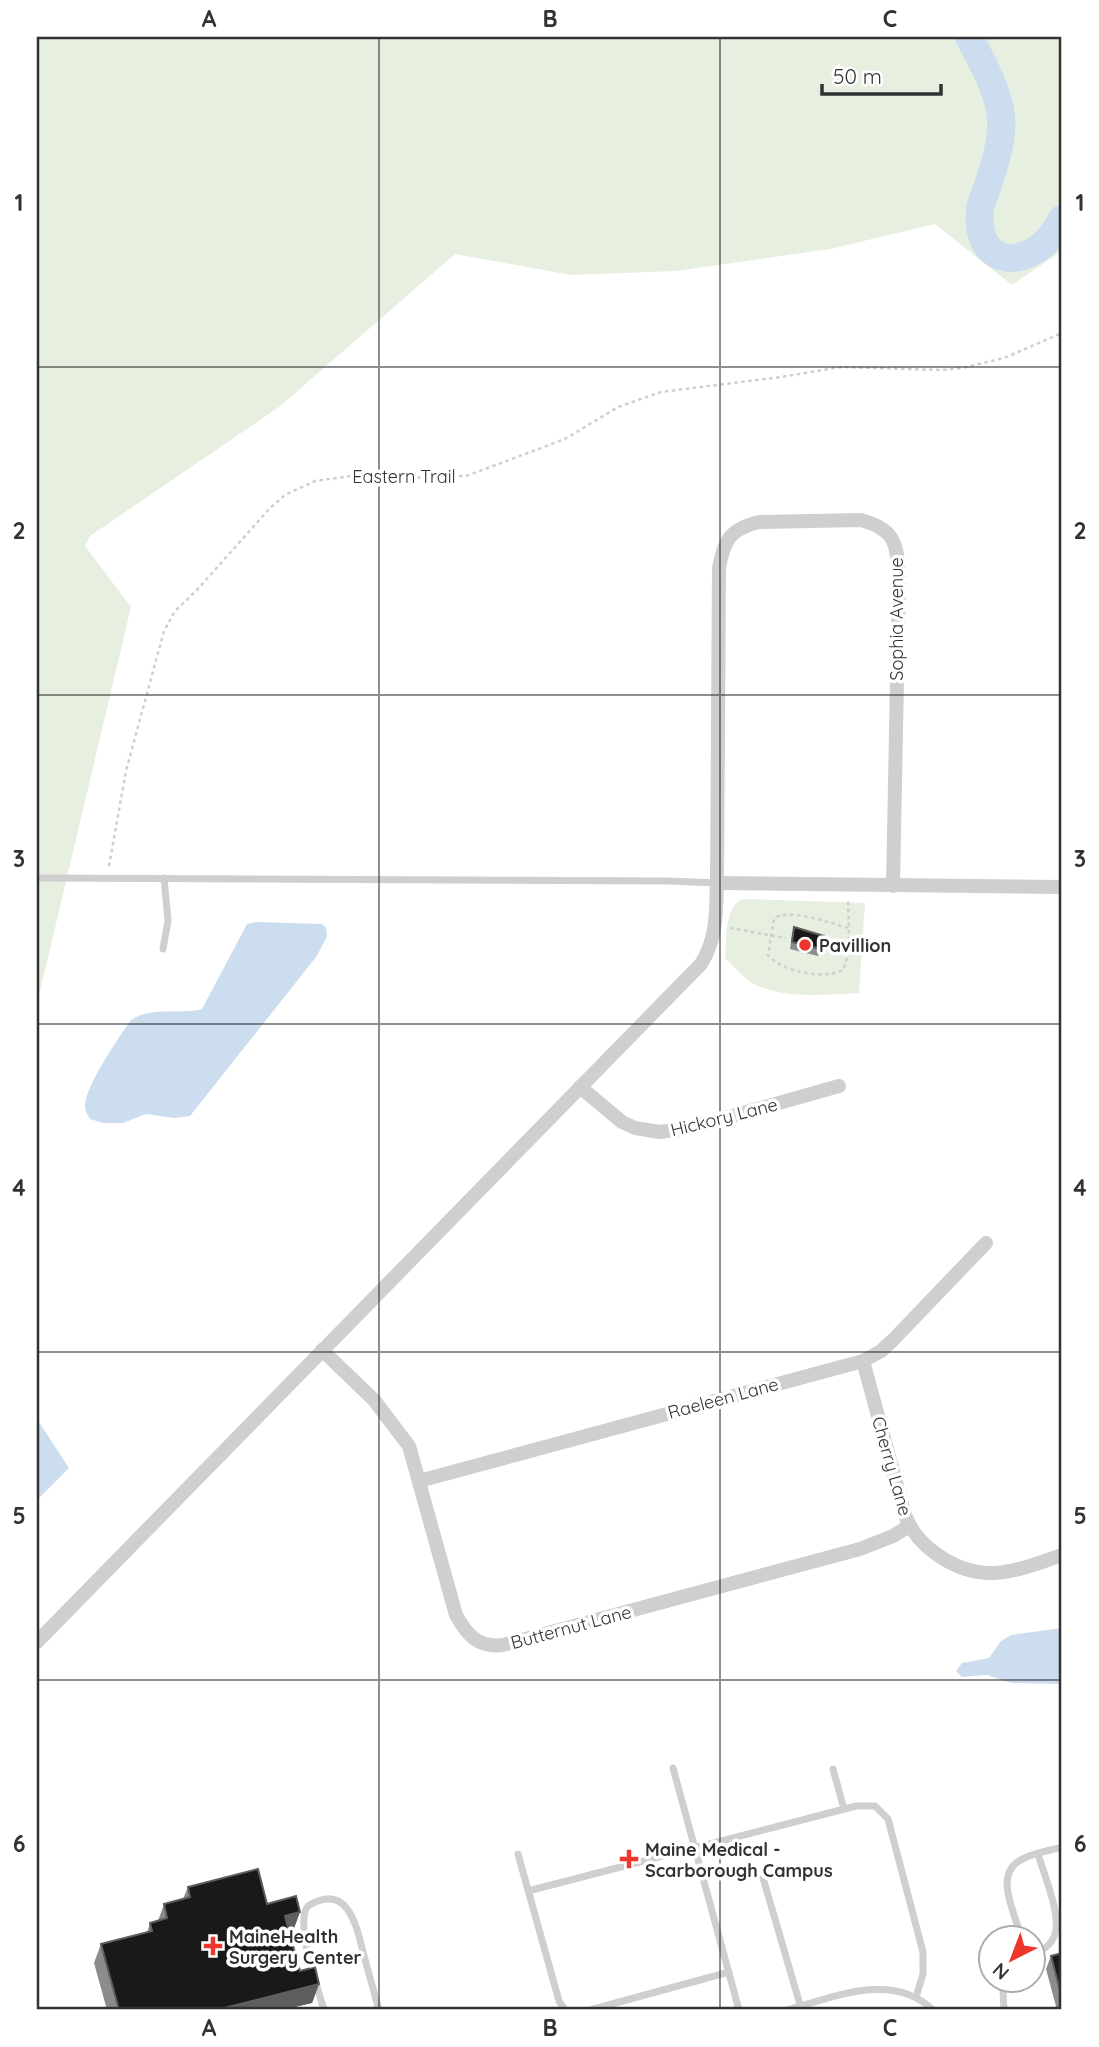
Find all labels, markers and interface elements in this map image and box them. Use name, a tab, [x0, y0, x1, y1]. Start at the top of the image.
text: A	[202, 4, 217, 33]
text: B	[542, 4, 558, 33]
text: C	[883, 4, 897, 33]
scale bar	[822, 52, 942, 96]
text: 50 m	[833, 63, 882, 89]
text: 1	[15, 188, 23, 217]
text: 1	[1076, 188, 1084, 217]
street label: Eastern Trail	[352, 465, 456, 488]
text: 2	[12, 516, 26, 545]
text: 2	[1073, 516, 1087, 545]
street label: Sophia Avenue	[885, 557, 908, 681]
text: 3	[13, 844, 25, 873]
text: 3	[1074, 844, 1086, 873]
place label: Pavillion	[819, 934, 891, 957]
marker: Pavillion	[797, 937, 813, 953]
street label: Hickory Lane	[668, 1093, 780, 1141]
text: 4	[12, 1173, 26, 1202]
text: 4	[1073, 1173, 1087, 1202]
street label: Raeleen Lane	[665, 1372, 781, 1424]
street label: Cherry Lane	[867, 1414, 917, 1518]
text: 5	[12, 1501, 26, 1530]
text: 5	[1073, 1501, 1087, 1530]
street label: Butternut Lane	[508, 1600, 634, 1654]
text: 6	[13, 1829, 25, 1858]
text: 6	[1074, 1829, 1086, 1858]
place label: Maine Medical - Scarborough Campus	[645, 1838, 833, 1882]
marker: Maine Medical - Scarborough Campus	[619, 1849, 639, 1869]
north arrow	[976, 1924, 1046, 1994]
place label: MaineHealth Surgery Center	[229, 1925, 362, 1969]
marker: MaineHealth Surgery Center	[203, 1936, 223, 1956]
text: N	[987, 1958, 1014, 1985]
text: A	[202, 2013, 217, 2042]
text: B	[542, 2013, 558, 2042]
text: C	[883, 2013, 897, 2042]

